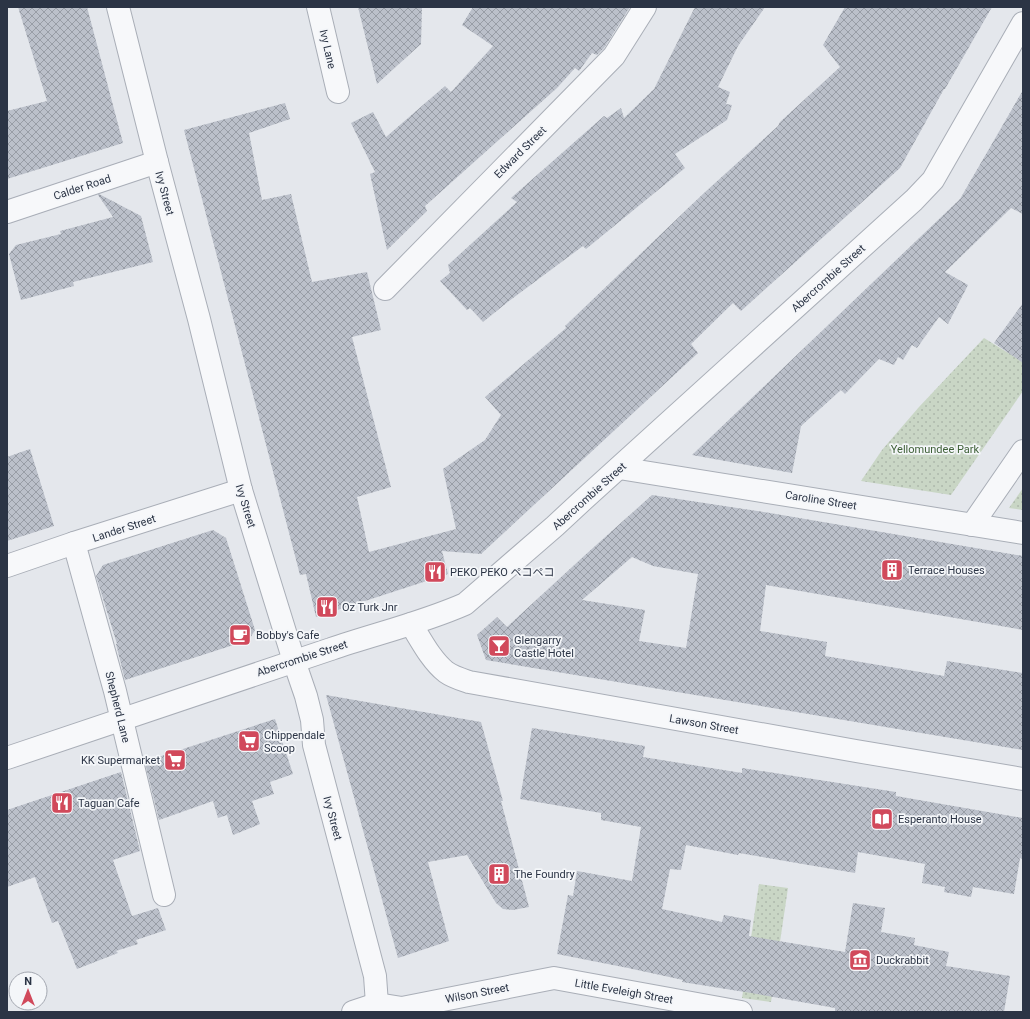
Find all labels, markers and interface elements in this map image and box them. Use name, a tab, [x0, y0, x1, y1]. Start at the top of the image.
street label: Ivy Lane	[317, 28, 338, 70]
street label: Edward Street	[492, 123, 549, 181]
street label: Ivy Street	[152, 170, 177, 217]
street label: Calder Road	[52, 172, 112, 203]
street label: Abercrombie Street	[789, 242, 868, 315]
park label: Yellomundee Park	[891, 443, 980, 456]
street label: Abercrombie Street	[550, 460, 629, 533]
street label: Ivy Street	[233, 483, 258, 530]
street label: Caroline Street	[784, 488, 858, 513]
street label: Lander Street	[91, 512, 158, 545]
building icon: Terrace Houses	[879, 557, 905, 583]
restaurant icon: PEKO PEKO ペコペコ	[422, 559, 448, 585]
place label: Terrace Houses	[908, 564, 985, 577]
place label: PEKO PEKO ペコペコ	[450, 566, 554, 579]
restaurant icon: Oz Turk Jnr	[314, 594, 340, 620]
place label: Oz Turk Jnr	[342, 601, 398, 614]
cafe icon: Bobby's Cafe	[227, 622, 253, 648]
place label: Bobby's Cafe	[256, 629, 319, 642]
bar icon: Glengarry Castle Hotel	[486, 633, 512, 659]
place label: Glengarry Castle Hotel	[514, 634, 574, 660]
street label: Abercrombie Street	[255, 638, 349, 679]
street label: Shepherd Lane	[102, 670, 133, 744]
street label: Lawson Street	[668, 712, 740, 737]
supermarket icon: Chippendale Scoop	[236, 728, 262, 754]
place label: Chippendale Scoop	[264, 729, 325, 755]
supermarket icon: KK Supermarket	[162, 747, 188, 773]
place label: KK Supermarket	[81, 754, 160, 767]
restaurant icon: Taguan Cafe	[49, 790, 75, 816]
street label: Ivy Street	[320, 795, 345, 842]
place label: Taguan Cafe	[78, 797, 140, 810]
library icon: Esperanto House	[869, 806, 895, 832]
place label: Esperanto House	[898, 813, 982, 826]
building icon: The Foundry	[486, 861, 512, 887]
place label: The Foundry	[514, 868, 576, 881]
museum icon: Duckrabbit	[847, 947, 873, 973]
place label: Duckrabbit	[876, 954, 929, 967]
north arrow	[8, 971, 48, 1011]
text: N	[24, 975, 32, 988]
street label: Little Eveleigh Street	[574, 976, 674, 1007]
street label: Wilson Street	[444, 981, 511, 1006]

